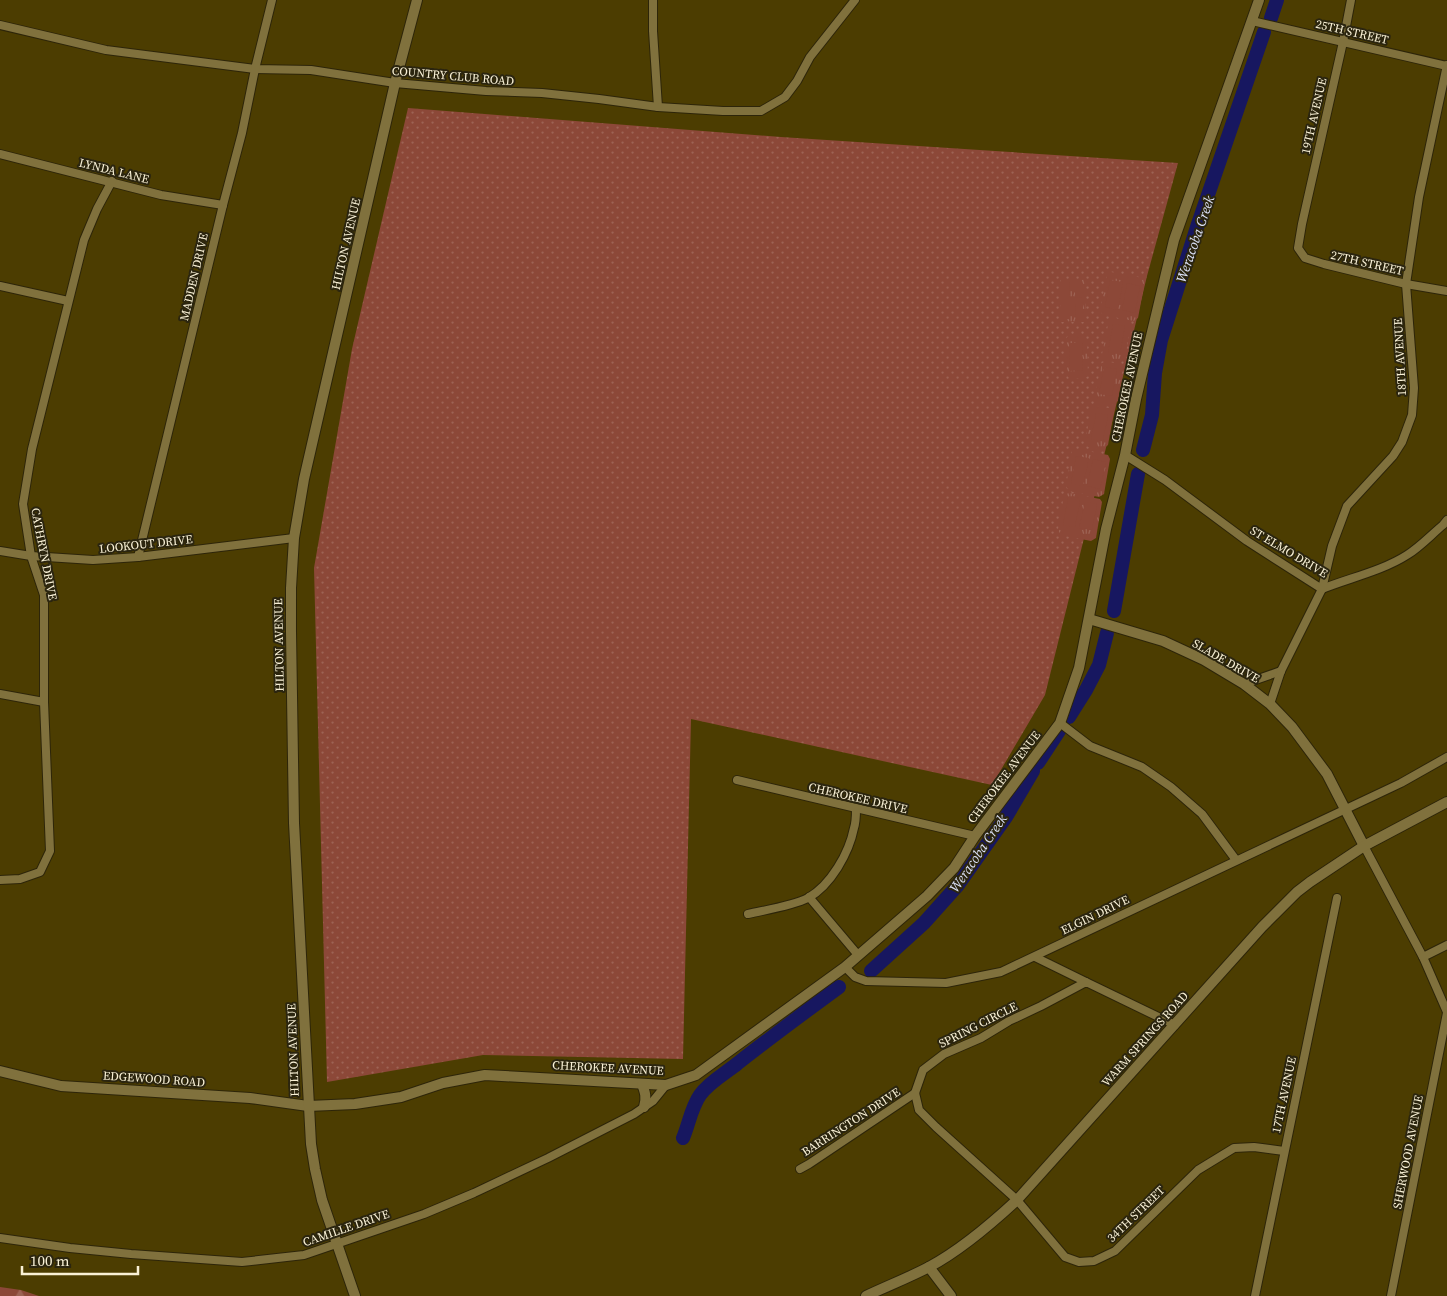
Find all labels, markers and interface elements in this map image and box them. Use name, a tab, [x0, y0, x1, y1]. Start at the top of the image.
street label: 25TH STREET	[1314, 16, 1391, 48]
street label: COUNTRY CLUB ROAD	[391, 63, 515, 89]
street label: 19TH AVENUE	[1297, 76, 1331, 156]
street label: LYNDA LANE	[77, 155, 151, 187]
water label: Weracoba Creek	[1171, 192, 1219, 285]
street label: HILTON AVENUE	[328, 197, 364, 291]
street label: MADDEN DRIVE	[176, 232, 212, 322]
street label: 27TH STREET	[1329, 247, 1406, 279]
street label: 18TH AVENUE	[1390, 318, 1410, 396]
street label: CHEROKEE AVENUE	[1108, 331, 1146, 443]
street label: CATHRYN DRIVE	[27, 506, 61, 602]
street label: ST ELMO DRIVE	[1247, 523, 1331, 581]
street label: LOOKOUT DRIVE	[99, 531, 193, 557]
street label: HILTON AVENUE	[270, 598, 288, 692]
street label: SLADE DRIVE	[1190, 635, 1262, 687]
street label: CHEROKEE AVENUE	[964, 728, 1044, 826]
street label: CHEROKEE DRIVE	[807, 779, 909, 817]
water label: Weracoba Creek	[944, 809, 1012, 896]
street label: ELGIN DRIVE	[1058, 892, 1132, 938]
street label: WARM SPRINGS ROAD	[1098, 988, 1192, 1090]
street label: SPRING CIRCLE	[936, 998, 1020, 1052]
street label: HILTON AVENUE	[283, 1003, 303, 1097]
street label: 17TH AVENUE	[1268, 1055, 1300, 1135]
street label: CHEROKEE AVENUE	[552, 1057, 664, 1079]
street label: EDGEWOOD ROAD	[103, 1067, 205, 1091]
street label: BARRINGTON DRIVE	[799, 1084, 903, 1160]
street label: SHERWOOD AVENUE	[1389, 1094, 1427, 1210]
street label: 34TH STREET	[1104, 1182, 1169, 1246]
street label: CAMILLE DRIVE	[301, 1206, 391, 1250]
scale bar	[22, 1244, 139, 1276]
text: 100 m	[30, 1250, 70, 1271]

